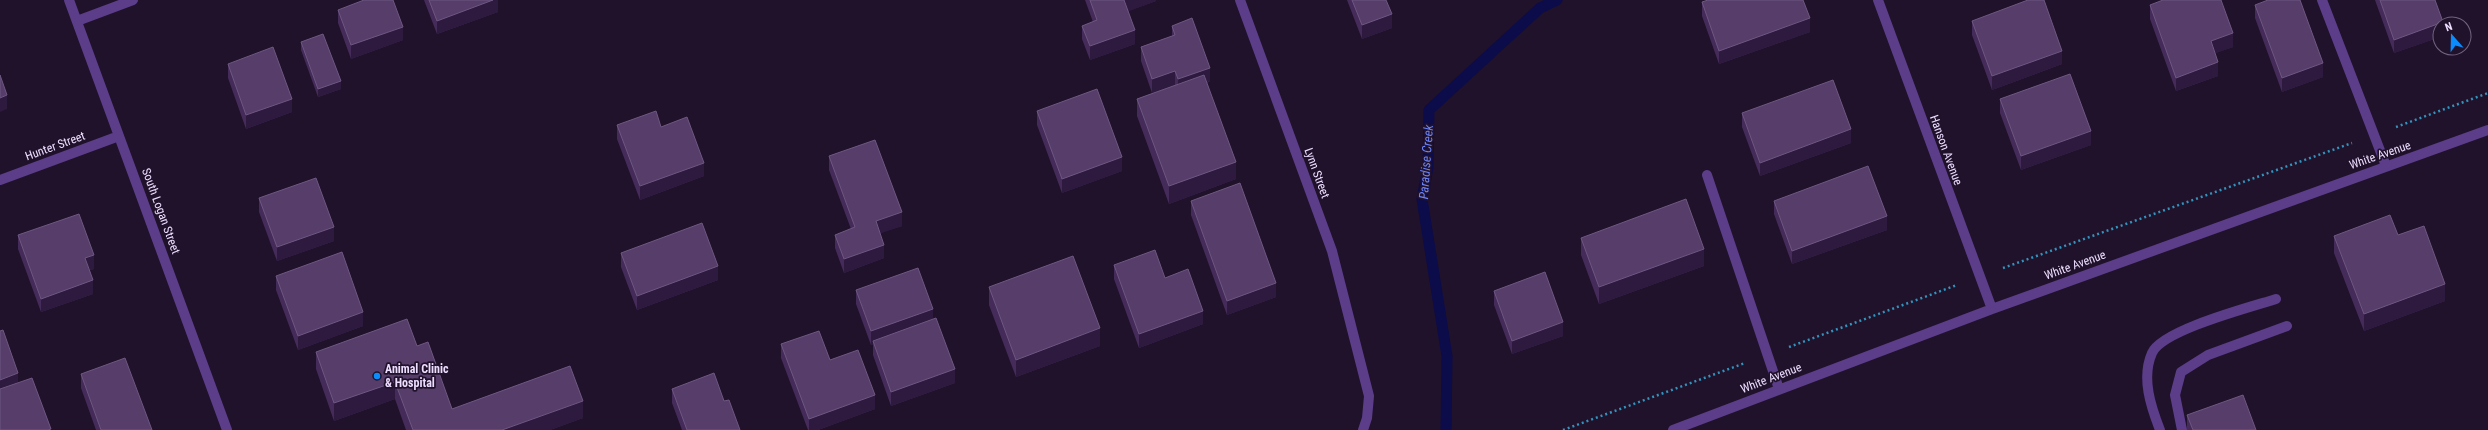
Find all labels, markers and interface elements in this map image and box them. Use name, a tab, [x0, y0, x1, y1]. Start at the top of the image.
north arrow	[2432, 16, 2472, 56]
text: N	[2443, 20, 2454, 34]
street label: Hanson Avenue	[1927, 113, 1965, 187]
water label: Paradise Creek	[1416, 124, 1436, 200]
street label: Hunter Street	[23, 129, 87, 163]
street label: White Avenue	[2347, 138, 2413, 172]
street label: Lynn Street	[1301, 146, 1333, 200]
street label: South Logan Street	[139, 166, 183, 256]
street label: White Avenue	[2042, 247, 2108, 283]
street label: White Avenue	[1739, 360, 1804, 396]
place label: Animal Clinic & Hospital	[385, 362, 449, 390]
marker: Animal Clinic & Hospital	[372, 371, 382, 381]

